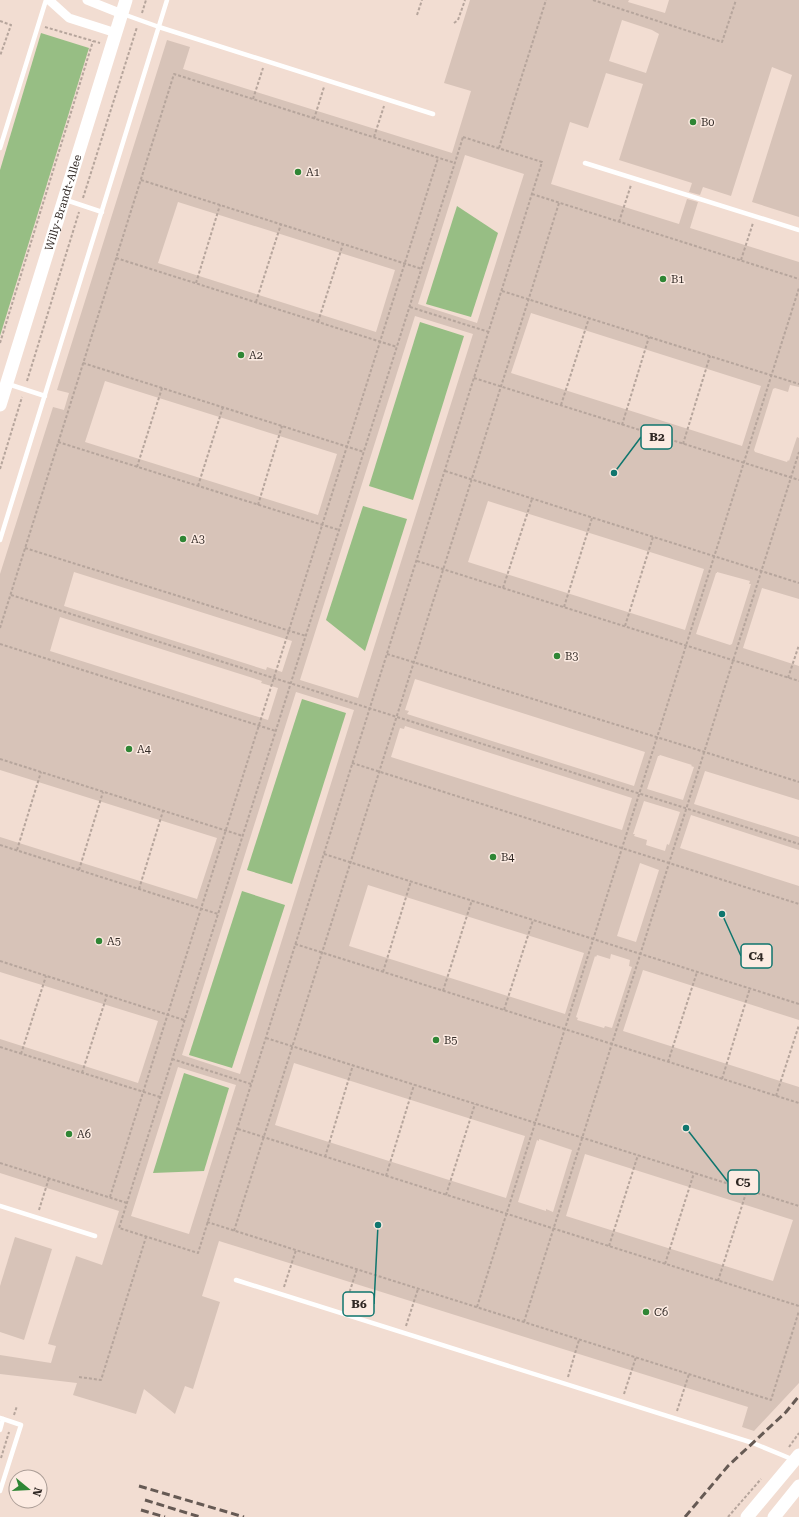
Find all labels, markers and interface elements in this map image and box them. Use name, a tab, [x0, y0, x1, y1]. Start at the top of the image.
place label: B0	[701, 116, 715, 129]
marker: B0	[688, 117, 698, 127]
street label: Willy-Brandt-Allee	[42, 153, 85, 252]
place label: A1	[306, 166, 320, 179]
marker: A1	[293, 167, 303, 177]
place label: B1	[671, 273, 685, 286]
marker: B1	[658, 274, 668, 284]
place label: A2	[249, 349, 263, 362]
marker: A2	[236, 350, 246, 360]
callout: B2	[641, 425, 672, 449]
text: B2	[649, 430, 665, 444]
place label: A3	[191, 533, 205, 546]
marker: A3	[178, 534, 188, 544]
place label: B3	[565, 650, 579, 663]
marker: B3	[552, 651, 562, 661]
place label: A4	[137, 743, 152, 756]
marker: A4	[124, 744, 134, 754]
place label: B4	[501, 851, 515, 864]
marker: B4	[488, 852, 498, 862]
place label: A5	[107, 935, 121, 948]
marker: A5	[94, 936, 104, 946]
callout: C4	[741, 944, 772, 968]
text: C4	[748, 949, 764, 963]
place label: B5	[444, 1034, 458, 1047]
marker: B5	[431, 1035, 441, 1045]
place label: A6	[77, 1128, 91, 1141]
marker: A6	[64, 1129, 74, 1139]
callout: C5	[728, 1170, 759, 1194]
text: C5	[735, 1175, 751, 1189]
callout: B6	[343, 1292, 374, 1316]
text: B6	[351, 1297, 367, 1311]
place label: C6	[654, 1306, 668, 1319]
marker: C6	[641, 1307, 651, 1317]
north arrow	[8, 1469, 48, 1509]
text: N	[29, 1486, 45, 1498]

